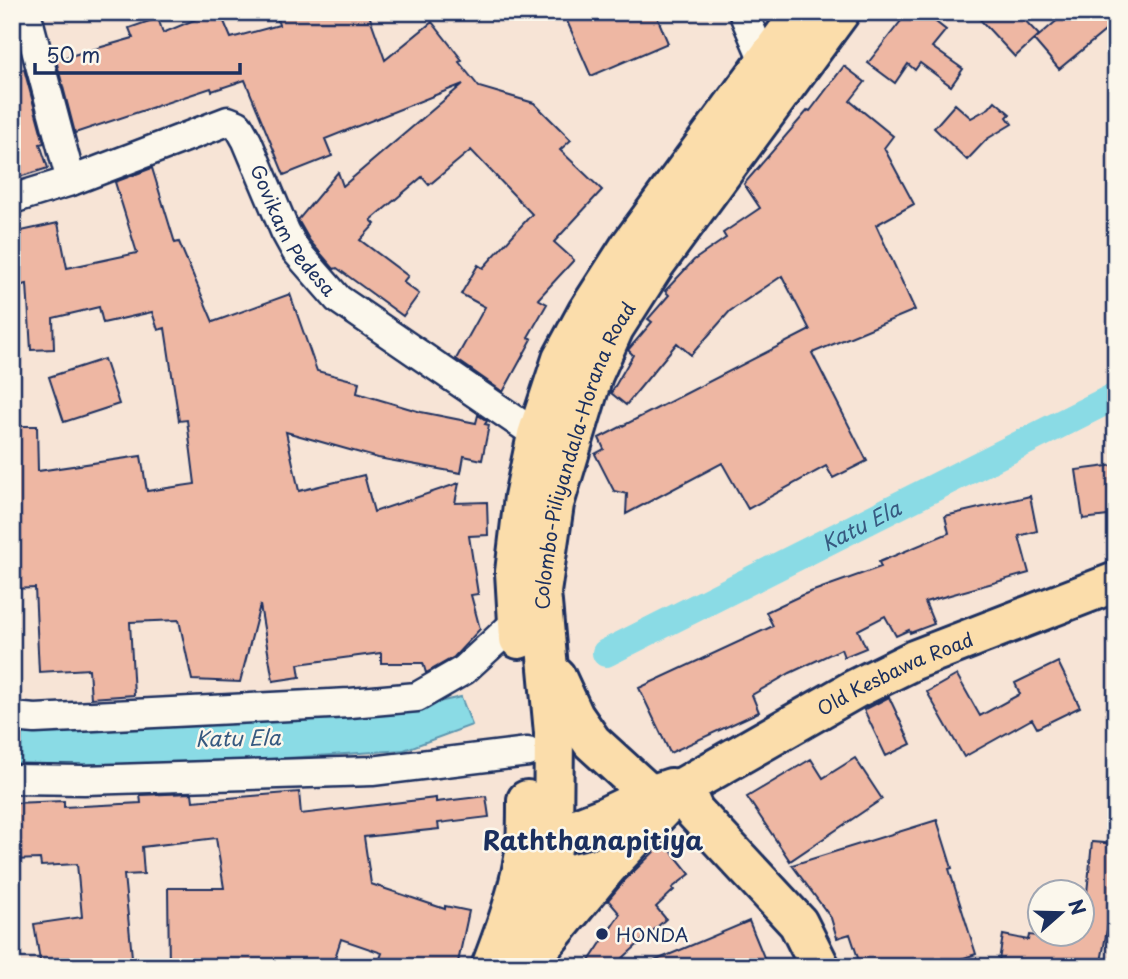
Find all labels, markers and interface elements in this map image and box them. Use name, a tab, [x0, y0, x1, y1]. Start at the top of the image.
scale bar	[35, 32, 240, 76]
text: 50 m	[46, 38, 100, 70]
street label: Govikam Pedesa	[244, 160, 343, 302]
street label: Colombo-Piliyandala-Horana Road	[527, 296, 642, 611]
water label: Katu Ela	[815, 491, 907, 558]
street label: Old Kesbawa Road	[811, 625, 977, 722]
water label: Katu Ela	[195, 720, 282, 754]
district label: Raththanapitiya	[483, 820, 703, 859]
north arrow	[1026, 878, 1096, 948]
text: N	[1062, 895, 1094, 919]
place label: HONDA	[616, 920, 689, 948]
marker: HONDA	[594, 926, 610, 942]

